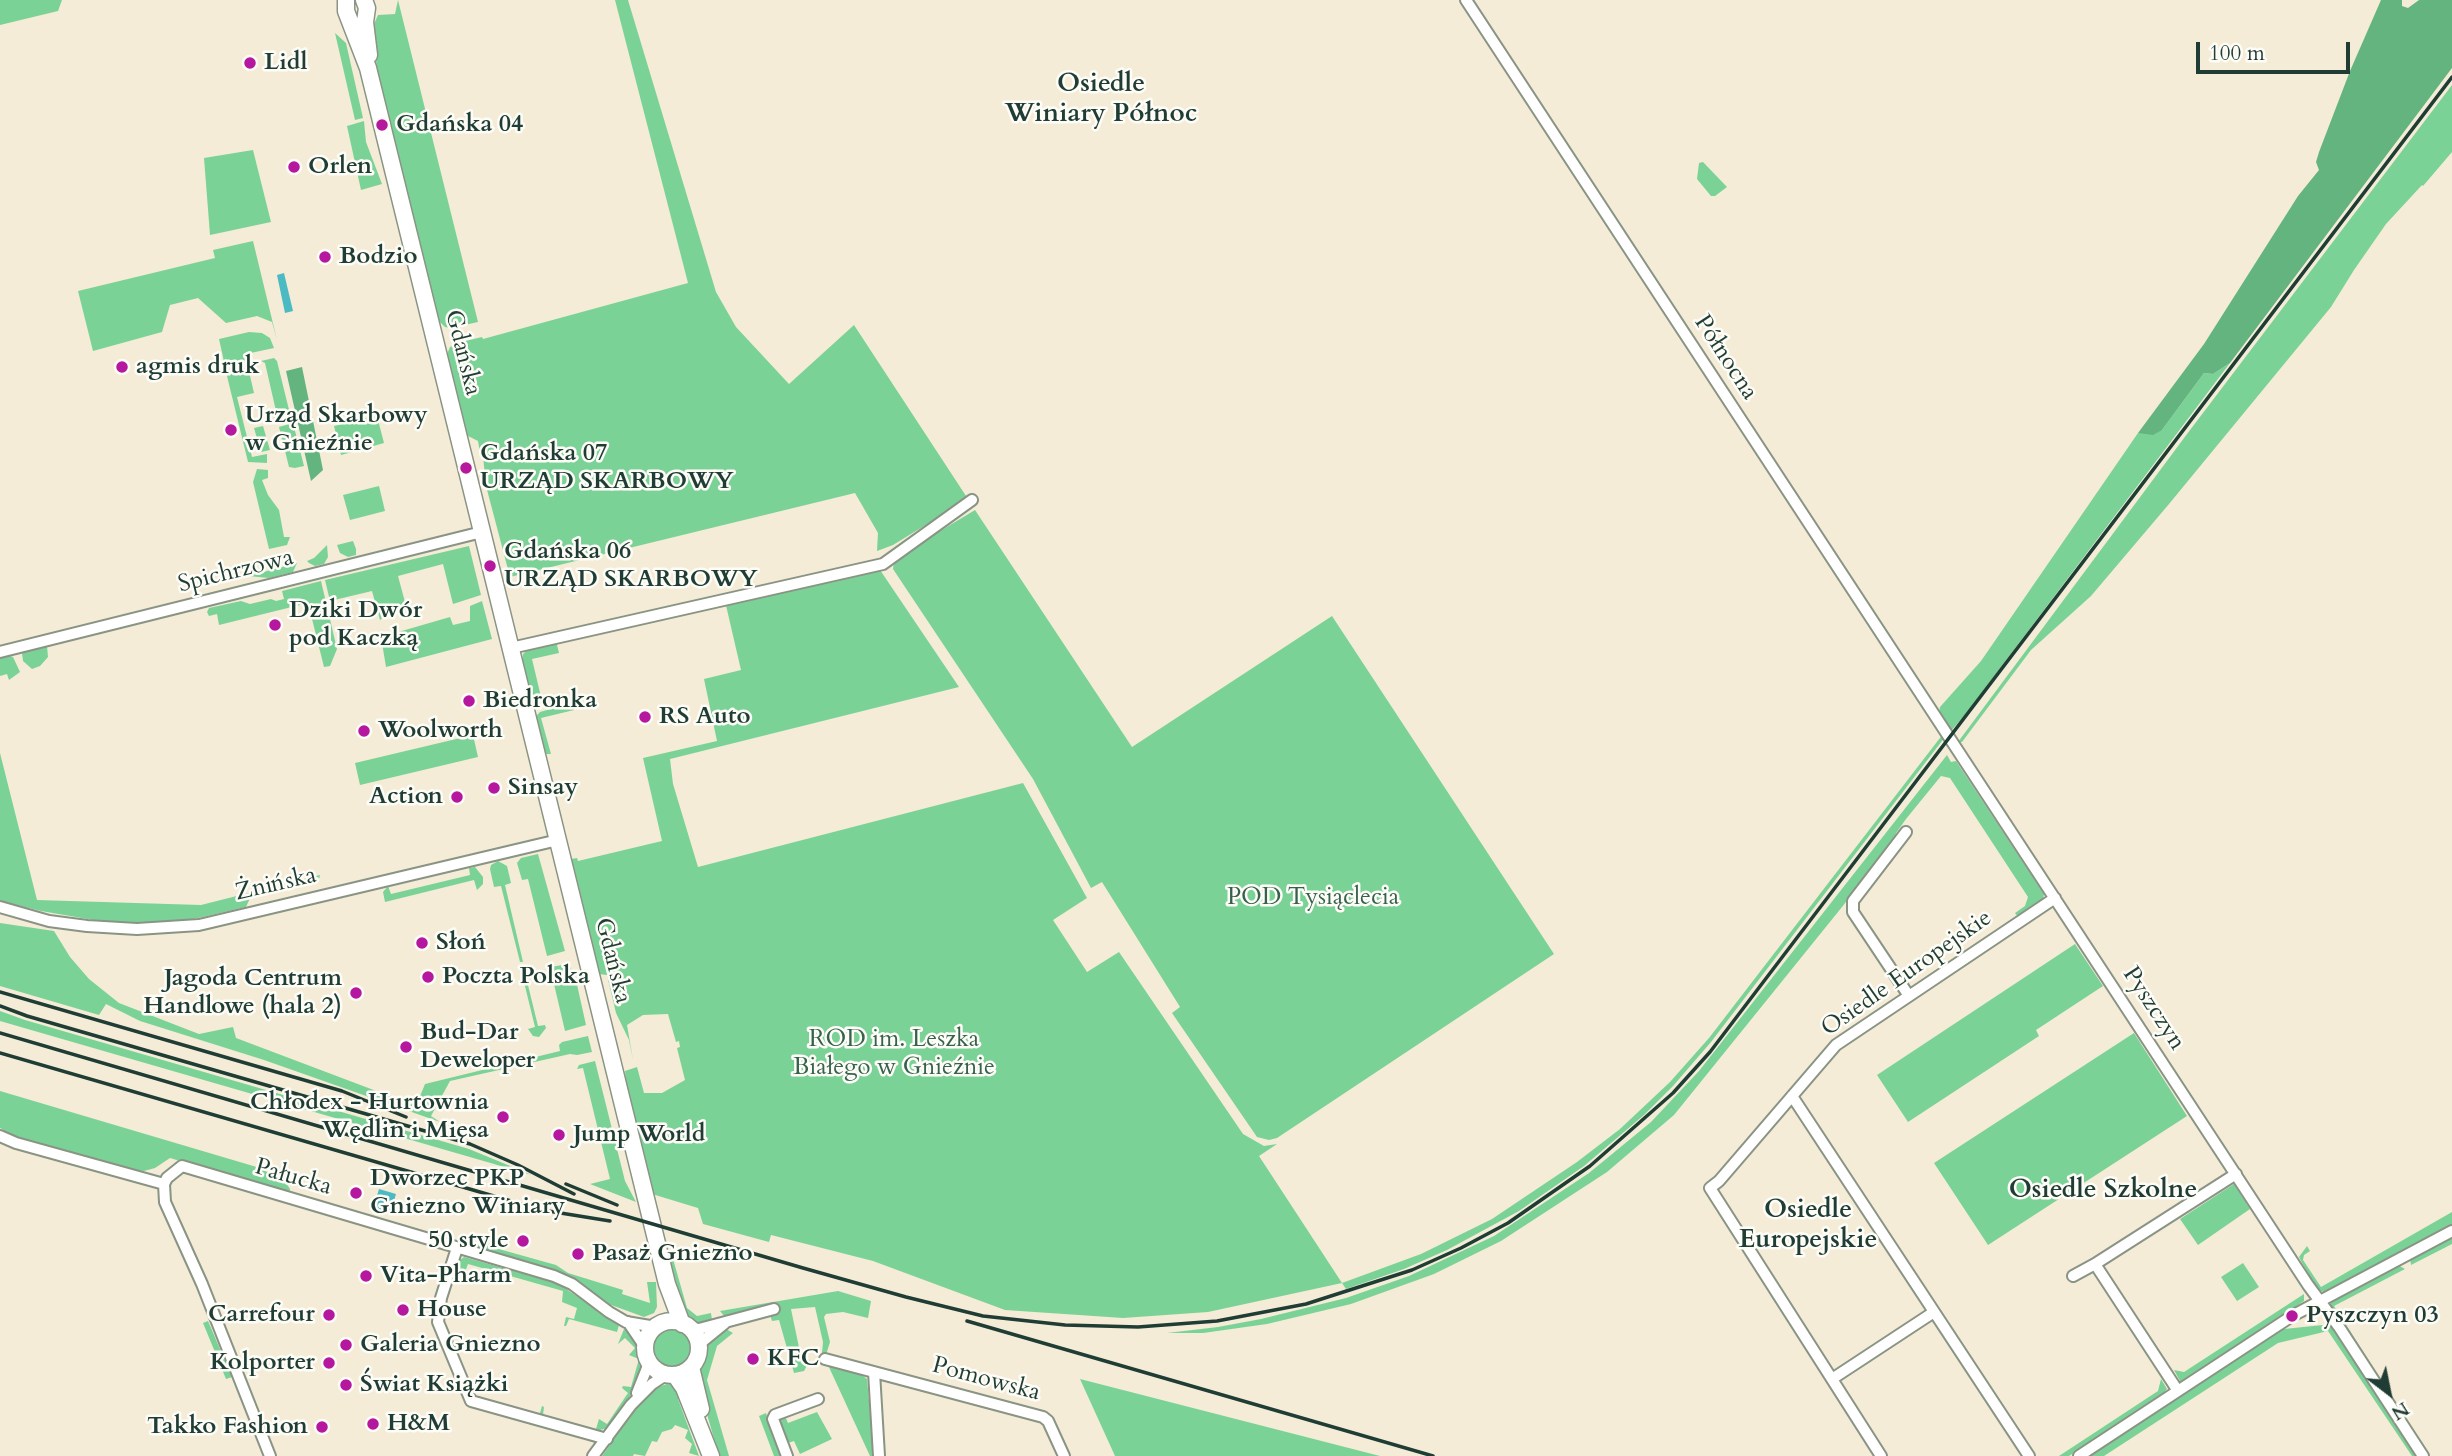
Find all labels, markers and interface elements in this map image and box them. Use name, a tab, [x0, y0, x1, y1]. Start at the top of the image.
scale bar	[2200, 28, 2354, 72]
text: 100 m	[2209, 39, 2265, 68]
place label: Lidl	[264, 49, 308, 77]
marker: Lidl	[242, 55, 258, 71]
district label: Osiedle Winiary Północ	[1005, 69, 1197, 130]
place label: Gdańska 04	[396, 111, 523, 139]
marker: Gdańska 04	[374, 117, 390, 133]
place label: Orlen	[308, 153, 372, 181]
marker: Orlen	[286, 159, 302, 175]
place label: Bodzio	[339, 243, 417, 271]
marker: Bodzio	[317, 249, 333, 265]
street label: Gdańska	[437, 307, 487, 399]
street label: Północna	[1687, 310, 1763, 406]
place label: agmis druk	[136, 353, 260, 381]
marker: agmis druk	[114, 359, 130, 375]
place label: Urząd Skarbowy w Gnieźnie	[245, 402, 428, 458]
marker: Urząd Skarbowy w Gnieźnie	[223, 422, 239, 438]
place label: Gdańska 07 URZĄD SKARBOWY	[480, 440, 734, 496]
marker: Gdańska 07 URZĄD SKARBOWY	[458, 460, 474, 476]
place label: Gdańska 06 URZĄD SKARBOWY	[504, 538, 758, 594]
street label: Spichrzowa	[175, 544, 297, 600]
marker: Gdańska 06 URZĄD SKARBOWY	[482, 558, 498, 574]
place label: Dziki Dwór pod Kaczką	[289, 597, 422, 653]
marker: Dziki Dwór pod Kaczką	[267, 617, 283, 633]
place label: Biedronka	[483, 687, 597, 715]
marker: Biedronka	[461, 693, 477, 709]
place label: RS Auto	[659, 703, 750, 731]
marker: RS Auto	[637, 709, 653, 725]
place label: Woolworth	[378, 717, 503, 745]
marker: Woolworth	[356, 723, 372, 739]
place label: Sinsay	[508, 774, 578, 802]
marker: Sinsay	[486, 780, 502, 796]
place label: Action	[369, 783, 443, 811]
marker: Action	[449, 789, 465, 805]
street label: Żnińska	[233, 862, 319, 908]
park label: POD Tysiąclecia	[1227, 884, 1399, 912]
street label: Osiedle Europejskie	[1816, 904, 1998, 1044]
street label: Gdańska	[587, 915, 637, 1007]
place label: Słoń	[436, 929, 486, 957]
marker: Słoń	[414, 935, 430, 951]
street label: Pyszczyn	[2115, 962, 2191, 1056]
place label: Poczta Polska	[442, 963, 590, 991]
place label: Jagoda Centrum Handlowe (hala 2)	[143, 965, 342, 1021]
marker: Poczta Polska	[420, 969, 436, 985]
marker: Jagoda Centrum Handlowe (hala 2)	[348, 985, 364, 1001]
place label: Bud-Dar Deweloper	[420, 1019, 535, 1075]
park label: ROD im. Leszka Białego w Gnieźnie	[793, 1026, 995, 1082]
marker: Bud-Dar Deweloper	[398, 1039, 414, 1055]
place label: Chłodex - Hurtownia Wędlin i Mięsa	[250, 1089, 489, 1145]
marker: Chłodex - Hurtownia Wędlin i Mięsa	[495, 1109, 511, 1125]
place label: Jump World	[573, 1121, 705, 1149]
marker: Jump World	[551, 1127, 567, 1143]
street label: Pałucka	[251, 1153, 335, 1203]
place label: Dworzec PKP Gniezno Winiary	[370, 1165, 565, 1221]
district label: Osiedle Szkolne	[2009, 1175, 2197, 1207]
marker: Dworzec PKP Gniezno Winiary	[348, 1185, 364, 1201]
district label: Osiedle Europejskie	[1739, 1195, 1877, 1256]
place label: 50 style	[428, 1227, 509, 1255]
marker: 50 style	[515, 1233, 531, 1249]
place label: Pasaż Gniezno	[592, 1240, 753, 1268]
marker: Pasaż Gniezno	[570, 1246, 586, 1262]
place label: Vita-Pharm	[380, 1262, 512, 1290]
marker: Vita-Pharm	[358, 1268, 374, 1284]
place label: House	[417, 1296, 487, 1324]
place label: Carrefour	[208, 1301, 315, 1329]
marker: House	[395, 1302, 411, 1318]
place label: Pyszczyn 03	[2306, 1302, 2439, 1330]
marker: Carrefour	[321, 1307, 337, 1323]
marker: Pyszczyn 03	[2284, 1308, 2300, 1324]
place label: Galeria Gniezno	[360, 1331, 541, 1359]
marker: Galeria Gniezno	[338, 1337, 354, 1353]
place label: KFC	[767, 1345, 819, 1373]
place label: Kolporter	[210, 1349, 315, 1377]
marker: KFC	[745, 1351, 761, 1367]
street label: Pomowska	[929, 1352, 1043, 1408]
marker: Kolporter	[321, 1355, 337, 1371]
north arrow	[2354, 1358, 2424, 1428]
place label: Świat Książki	[360, 1371, 509, 1399]
marker: Świat Książki	[338, 1377, 354, 1393]
text: N	[2386, 1395, 2414, 1426]
place label: H&M	[387, 1410, 450, 1438]
place label: Takko Fashion	[147, 1413, 308, 1441]
marker: H&M	[365, 1416, 381, 1432]
marker: Takko Fashion	[314, 1419, 330, 1435]

